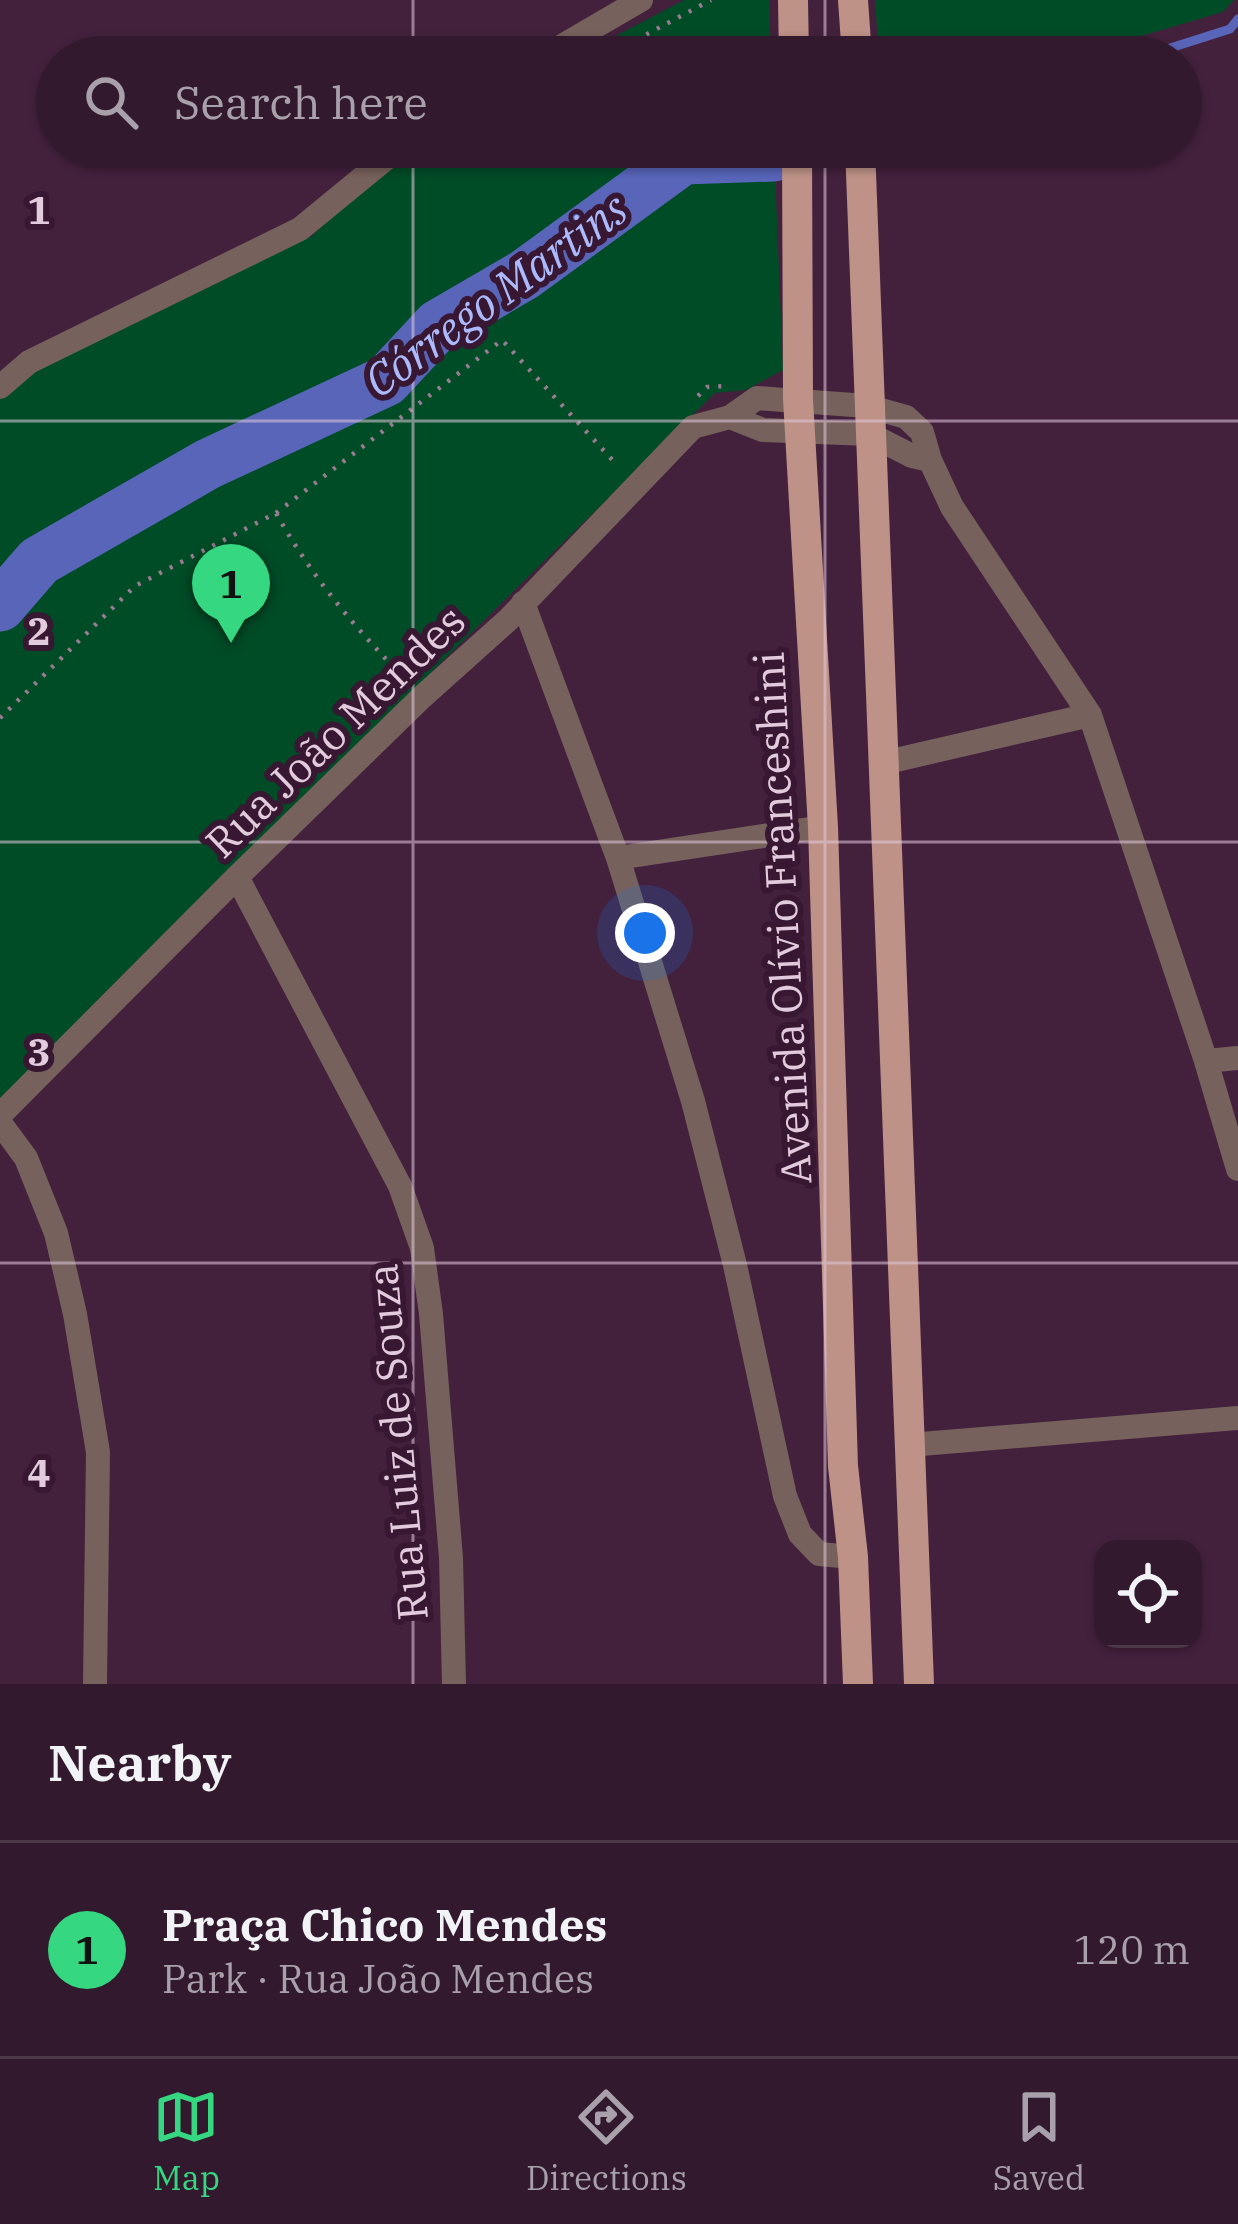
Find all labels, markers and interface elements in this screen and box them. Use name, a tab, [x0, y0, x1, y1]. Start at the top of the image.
search box	[36, 36, 1202, 168]
icon: search	[78, 69, 144, 135]
text: Search here	[174, 73, 428, 131]
water label: Córrego Martins	[352, 179, 638, 409]
text: 1	[27, 184, 51, 235]
pin: 1	[192, 544, 270, 643]
street label: Rua João Mendes	[193, 593, 477, 869]
text: 2	[27, 605, 51, 656]
street label: Avenida Olívio Franceshini	[741, 650, 823, 1186]
your location	[615, 903, 675, 963]
text: 3	[27, 1026, 51, 1077]
street label: Rua Luiz de Souza	[354, 1261, 440, 1623]
text: 4	[27, 1447, 51, 1498]
map controls	[1094, 1540, 1202, 1648]
button: locate	[1094, 1540, 1202, 1648]
text: Nearby	[48, 1729, 232, 1795]
text: Praça Chico Mendes	[162, 1895, 607, 1953]
text: 1	[75, 1924, 99, 1975]
text: 120 m	[1074, 1924, 1190, 1975]
text: Park · Rua João Mendes	[162, 1953, 594, 2004]
tab: Map	[153, 2084, 220, 2199]
tab: Directions	[526, 2084, 687, 2199]
tab: Saved	[993, 2084, 1085, 2199]

